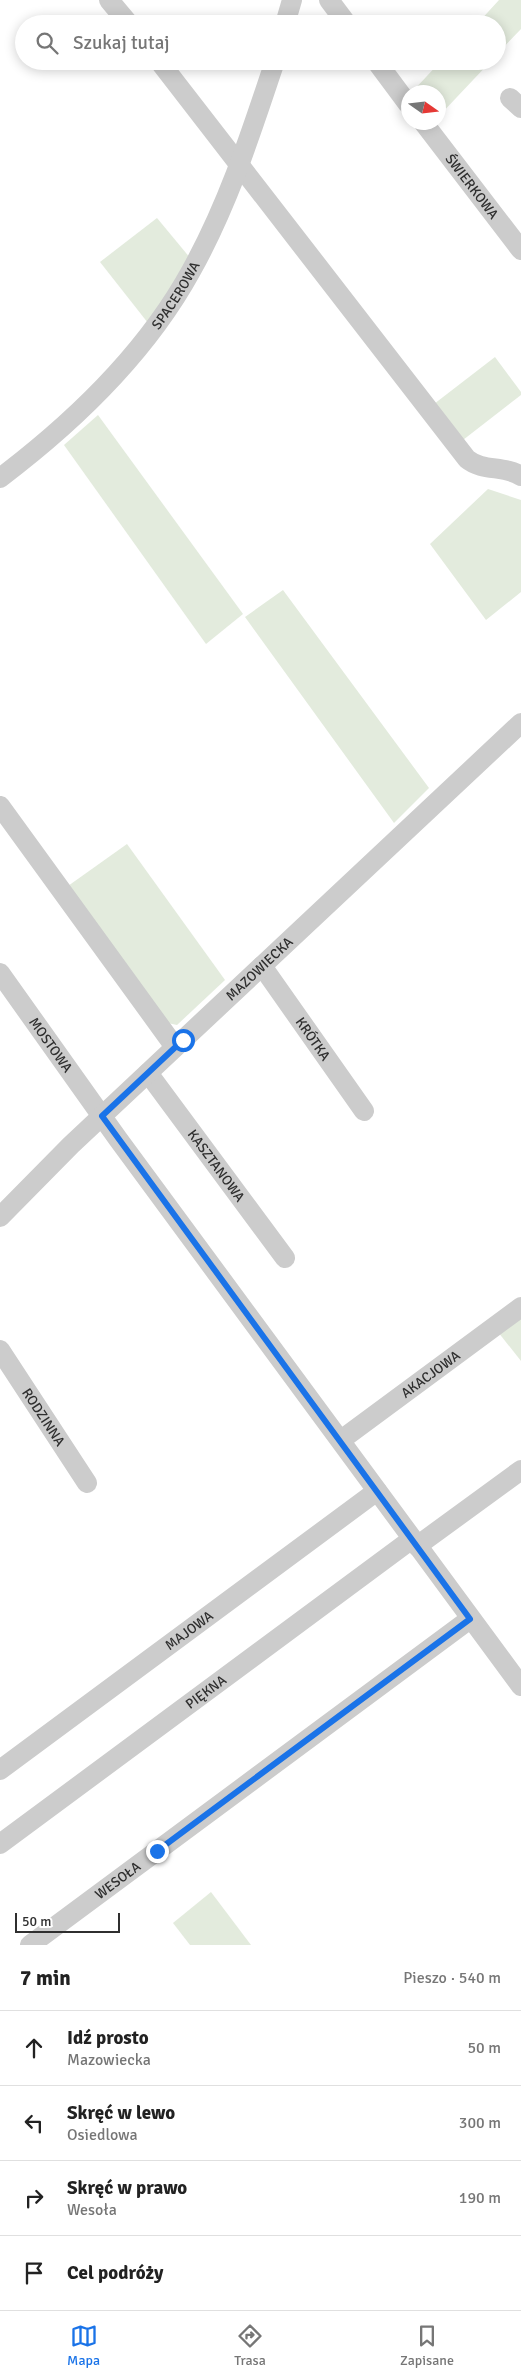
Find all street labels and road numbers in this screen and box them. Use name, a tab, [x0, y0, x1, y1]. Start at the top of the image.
street label: ŚWIERKOWA	[442, 150, 503, 223]
street label: SPACEROWA	[148, 258, 203, 332]
street label: MAZOWIECKA	[222, 933, 297, 1004]
street label: MOSTOWA	[26, 1014, 77, 1076]
street label: KRÓTKA	[292, 1014, 335, 1064]
street label: KASZTANOWA	[184, 1126, 249, 1205]
street label: AKACJOWA	[397, 1346, 464, 1401]
street label: RODZINNA	[19, 1385, 69, 1450]
street label: MAJOWA	[161, 1607, 217, 1654]
street label: PIĘKNA	[182, 1671, 230, 1712]
street label: WESOŁA	[91, 1857, 144, 1903]

